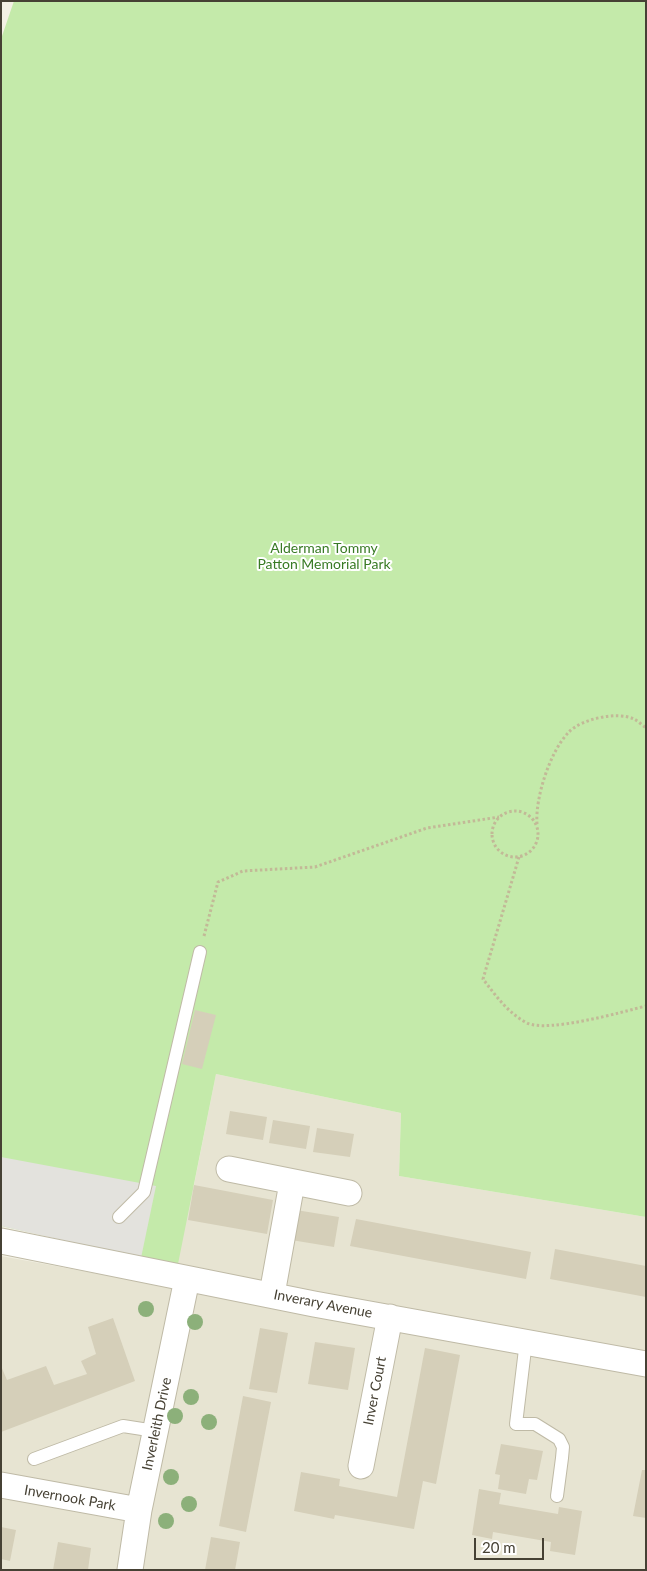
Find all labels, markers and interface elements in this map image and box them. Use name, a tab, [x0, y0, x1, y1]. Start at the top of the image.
park label: Alderman Tommy Patton Memorial Park	[257, 540, 391, 572]
street label: Inverary Avenue	[272, 1286, 374, 1322]
street label: Inver Court	[360, 1355, 390, 1427]
street label: Inverleith Drive	[139, 1376, 175, 1472]
street label: Invernook Park	[23, 1482, 117, 1514]
scale bar	[477, 1528, 547, 1560]
text: 20 m	[482, 1538, 516, 1556]

